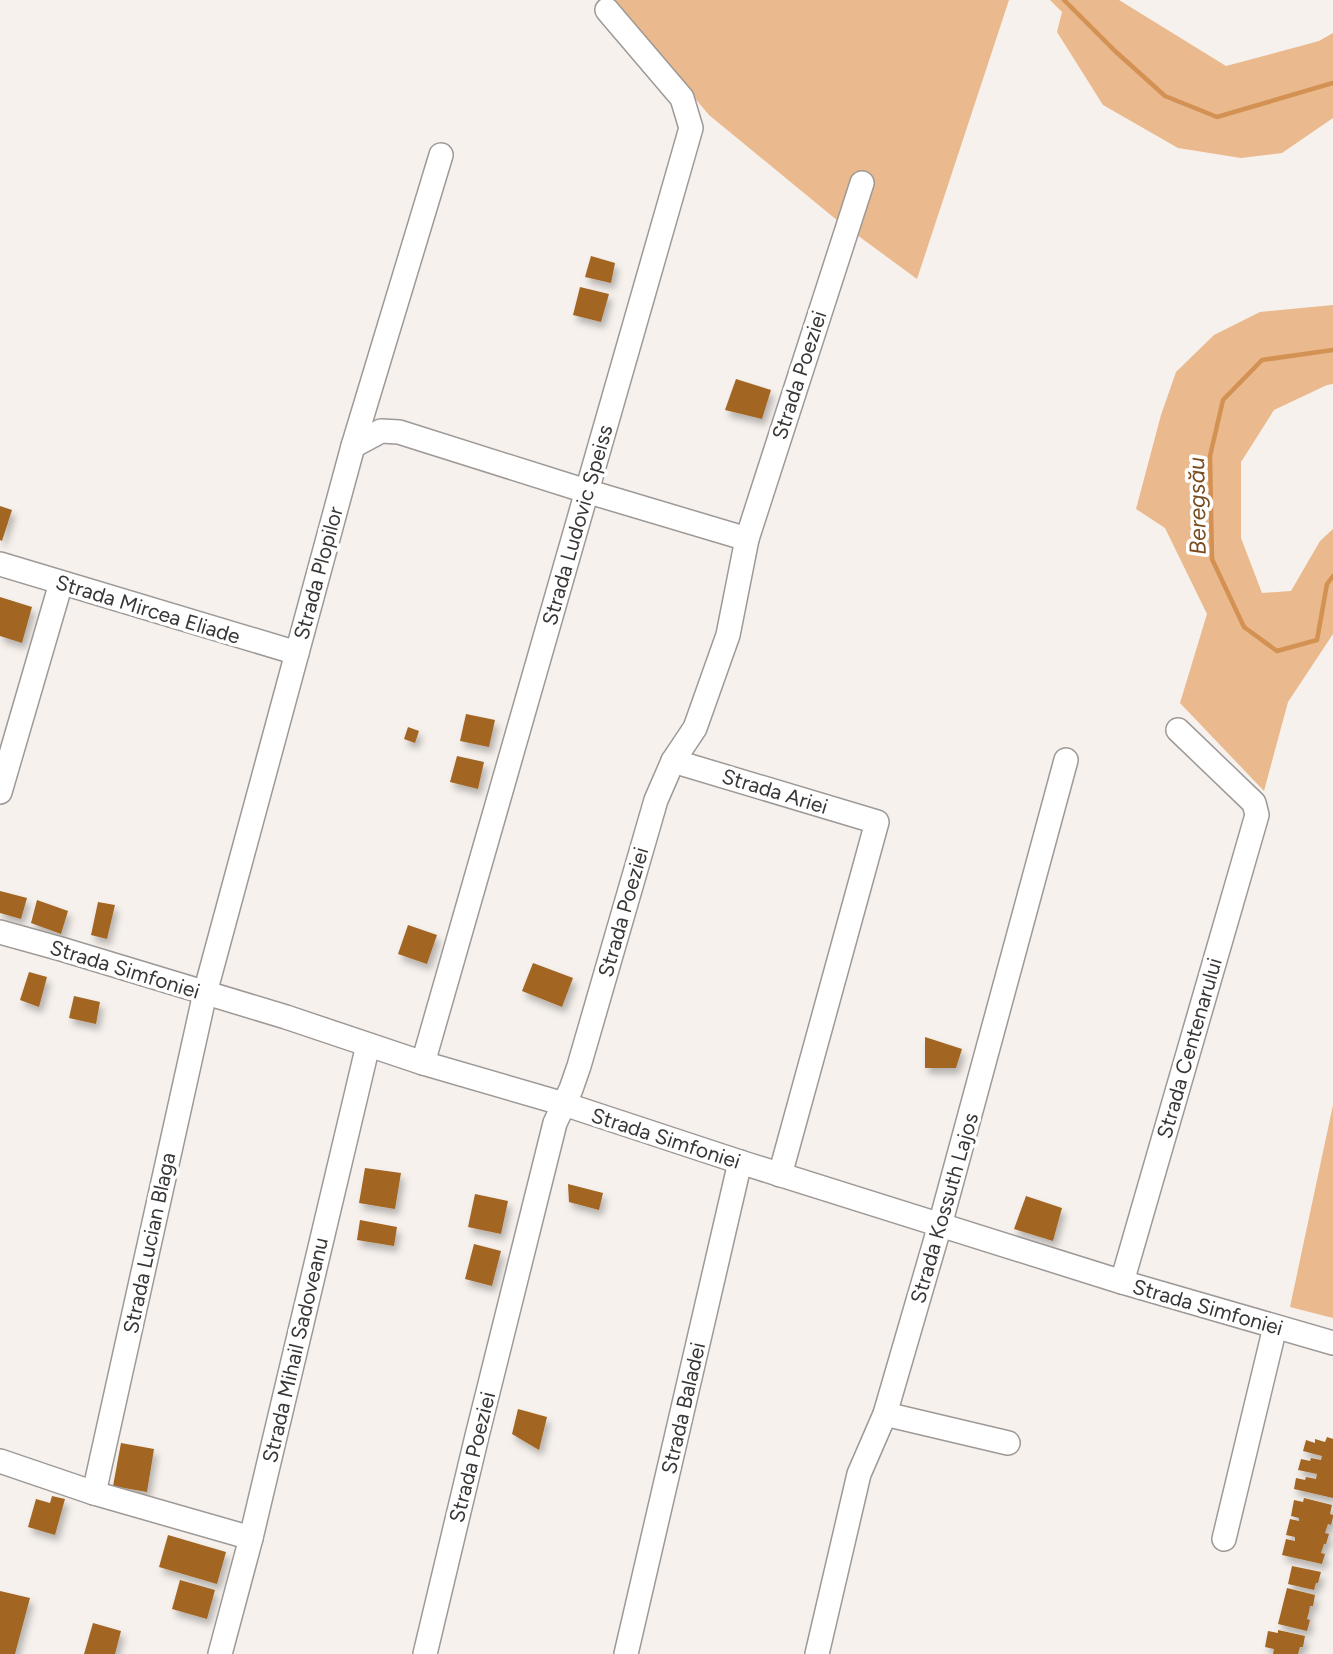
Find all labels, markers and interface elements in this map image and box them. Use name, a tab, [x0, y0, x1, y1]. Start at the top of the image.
street label: Strada Poeziei	[766, 307, 832, 443]
street label: Strada Ludovic Speiss	[536, 422, 618, 628]
water label: Beregsău	[1182, 457, 1212, 555]
street label: Strada Plopilor	[288, 504, 348, 642]
street label: Strada Mircea Eliade	[53, 569, 243, 649]
street label: Strada Ariei	[719, 763, 831, 819]
street label: Strada Poeziei	[593, 844, 653, 980]
street label: Strada Simfoniei	[47, 934, 203, 1004]
street label: Strada Centenarului	[1151, 955, 1227, 1141]
street label: Strada Simfoniei	[588, 1102, 744, 1174]
street label: Strada Kossuth Lajos	[905, 1110, 983, 1306]
street label: Strada Lucian Blaga	[118, 1150, 180, 1336]
street label: Strada Mihail Sadoveanu	[257, 1235, 333, 1465]
street label: Strada Simfoniei	[1130, 1274, 1286, 1340]
street label: Strada Baladei	[656, 1340, 710, 1476]
street label: Strada Poeziei	[444, 1389, 500, 1525]

